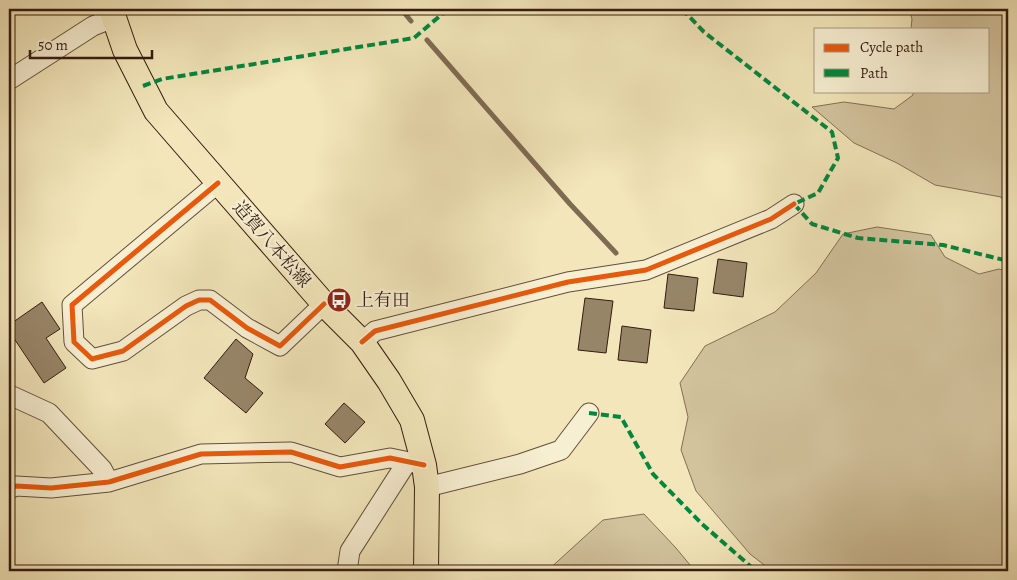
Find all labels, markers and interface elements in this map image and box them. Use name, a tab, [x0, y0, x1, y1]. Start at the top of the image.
scale bar	[30, 28, 152, 60]
legend	[814, 28, 990, 92]
text: 50 m	[38, 35, 68, 55]
text: Cycle path	[860, 37, 923, 57]
text: Path	[860, 63, 888, 83]
street label: 造賀八本松線	[228, 195, 316, 293]
bus stop icon: 上有田	[326, 287, 352, 313]
place label: 上有田	[356, 288, 410, 312]

